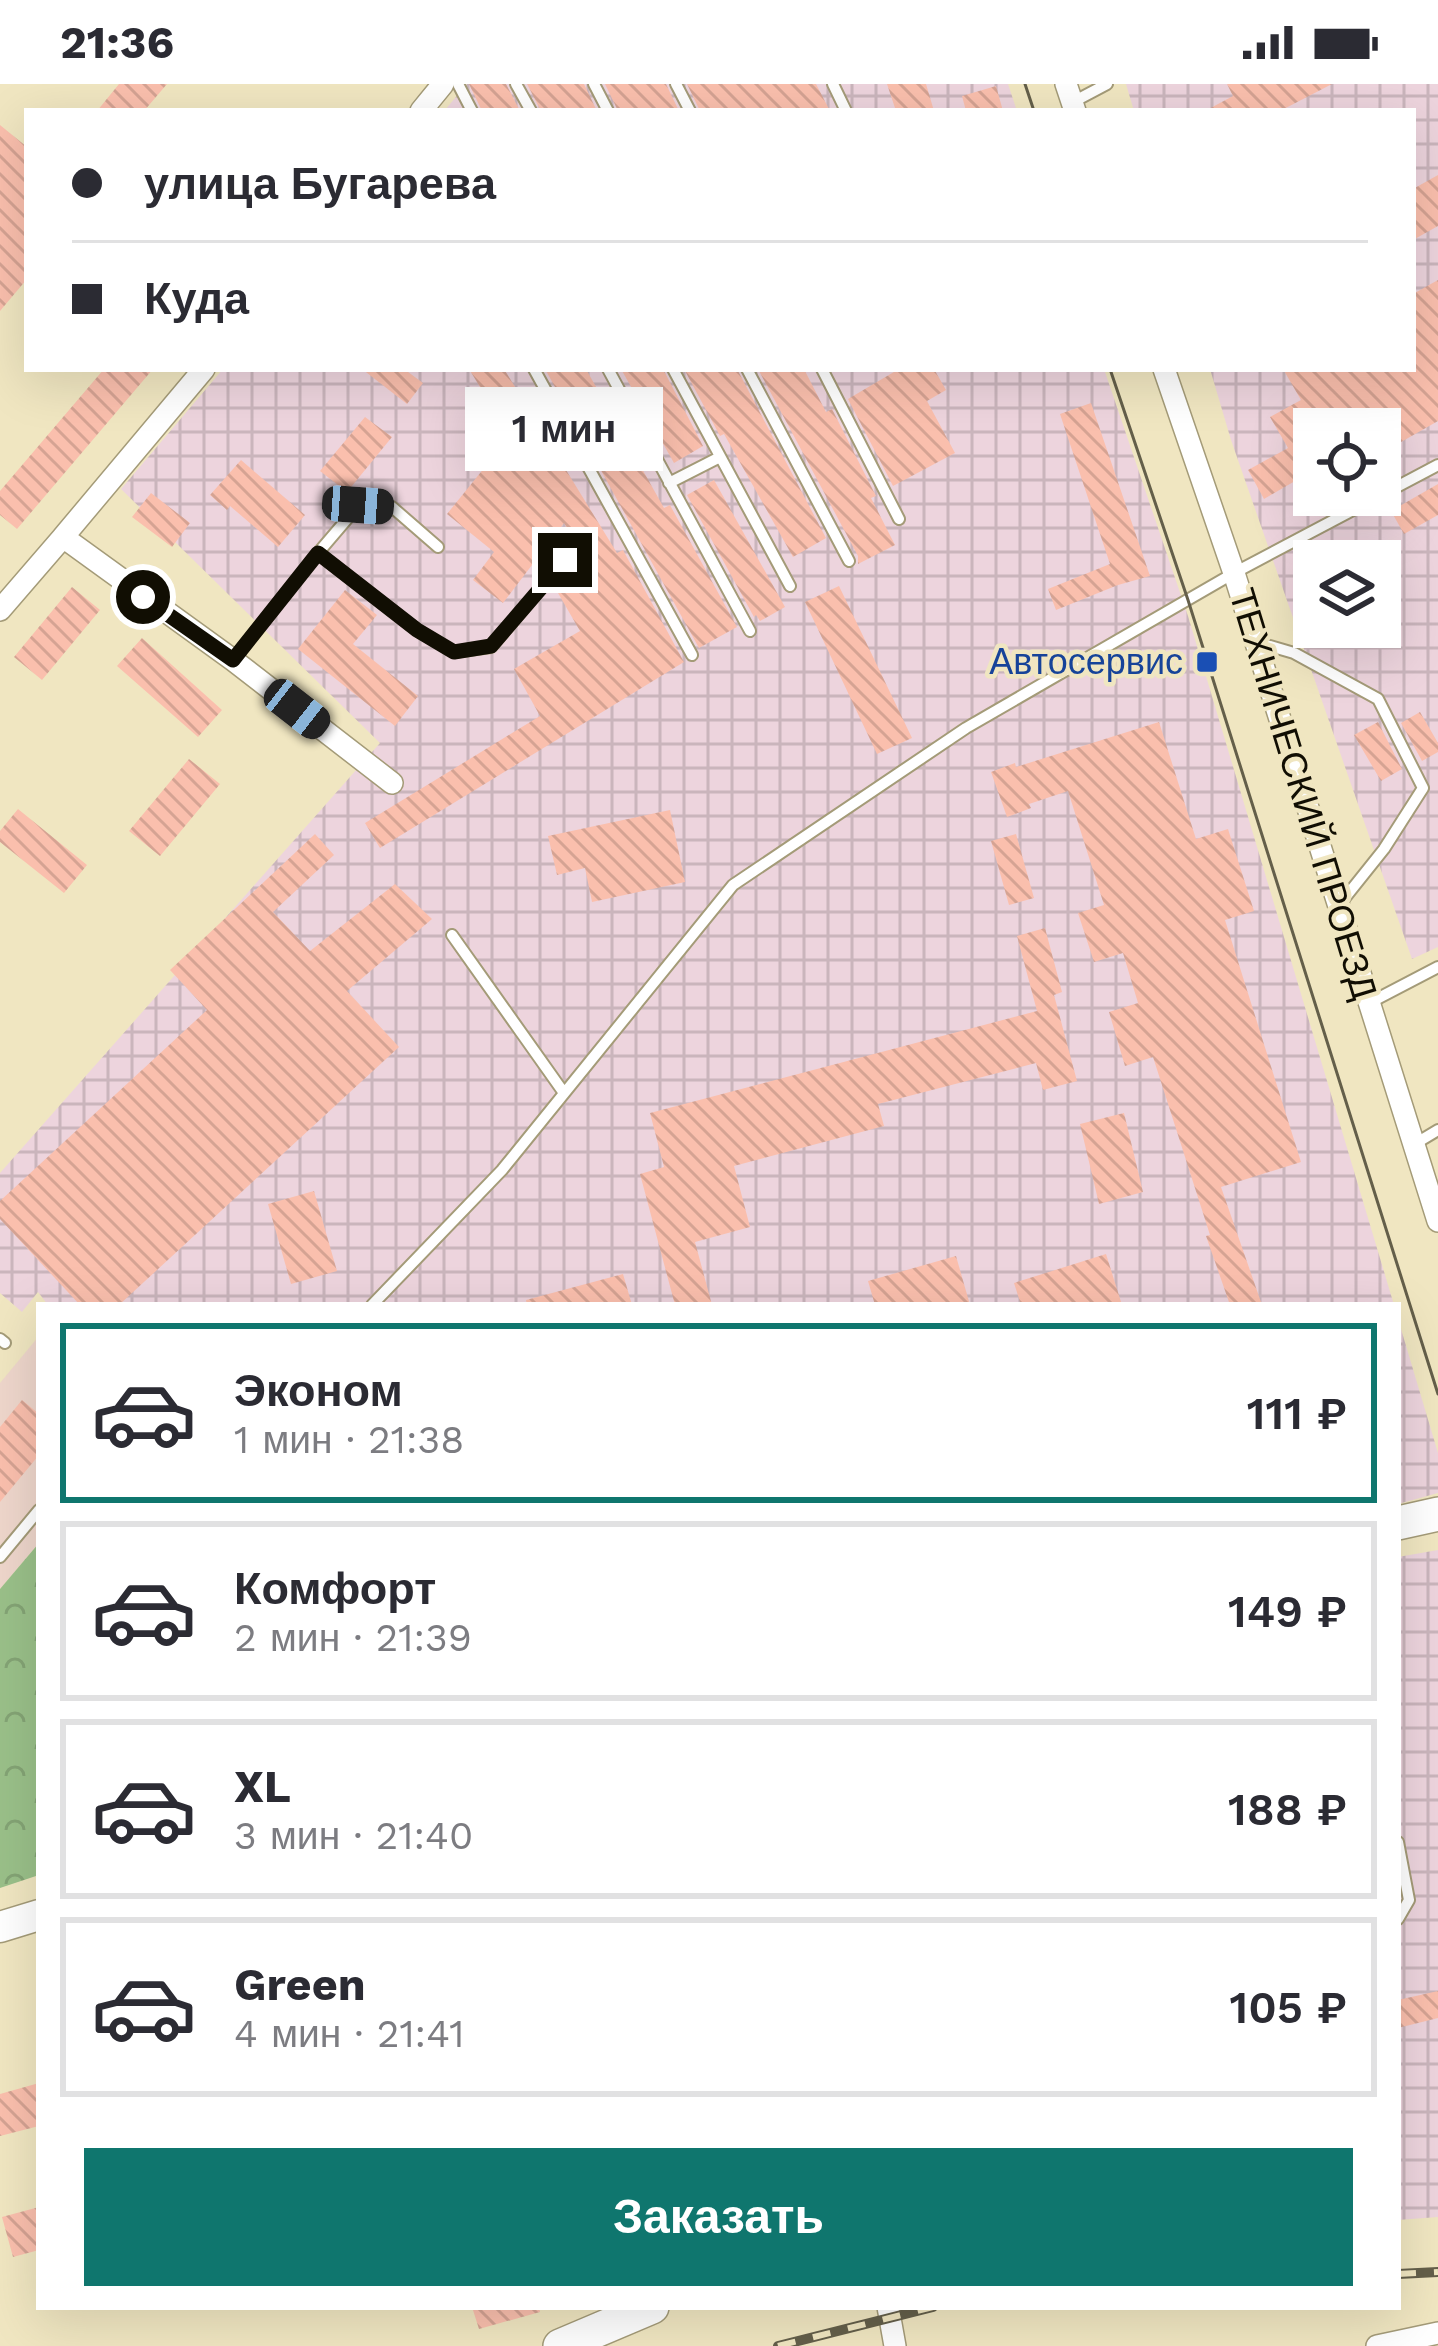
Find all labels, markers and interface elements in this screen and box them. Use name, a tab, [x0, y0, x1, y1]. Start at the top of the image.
text: 21:36	[60, 16, 174, 69]
text: улица Бугарева	[144, 157, 496, 210]
text: Куда	[144, 272, 249, 325]
callout: 1 мин	[466, 386, 664, 470]
text: 1 мин	[512, 406, 616, 451]
map controls	[1293, 408, 1401, 648]
button: locate	[1293, 408, 1401, 516]
car	[321, 485, 395, 525]
route end	[538, 533, 592, 587]
button: layers	[1293, 540, 1401, 648]
route start	[116, 570, 170, 624]
street label: ТЕХНИЧЕСКИЙ ПРОЕЗД	[1220, 583, 1387, 1004]
place label: Автосервис	[989, 641, 1183, 683]
marker: Автосервис	[1194, 649, 1220, 675]
car	[258, 673, 336, 745]
icon: car	[90, 1359, 198, 1467]
text: Эконом	[234, 1364, 403, 1417]
text: 111 ₽	[1247, 1387, 1347, 1440]
text: 1 мин · 21:38	[234, 1417, 464, 1462]
icon: car	[90, 1557, 198, 1665]
text: Комфорт	[234, 1562, 436, 1615]
text: 149 ₽	[1228, 1585, 1347, 1638]
text: 2 мин · 21:39	[234, 1615, 472, 1660]
icon: car	[90, 1755, 198, 1863]
text: XL	[234, 1760, 291, 1813]
text: 188 ₽	[1228, 1783, 1347, 1836]
text: 3 мин · 21:40	[234, 1813, 473, 1858]
icon: car	[90, 1953, 198, 2061]
text: Green	[234, 1958, 366, 2011]
text: 105 ₽	[1230, 1981, 1347, 2034]
text: 4 мин · 21:41	[234, 2011, 465, 2056]
button: Заказать	[84, 2148, 1353, 2286]

